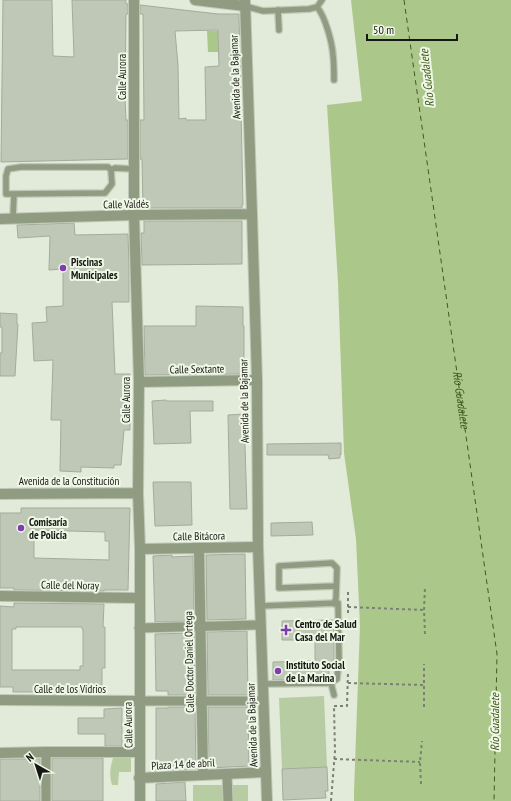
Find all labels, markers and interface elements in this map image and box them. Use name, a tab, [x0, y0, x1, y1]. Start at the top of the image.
scale bar	[367, 16, 457, 42]
text: 50 m	[373, 22, 394, 37]
street label: Avenida de la Bajamar	[227, 35, 243, 119]
water label: Río Guadalete	[416, 47, 437, 108]
street label: Calle Aurora	[115, 54, 129, 100]
street label: Calle Valdés	[103, 197, 149, 211]
place label: Piscinas Municipales	[71, 255, 118, 282]
marker: Piscinas Municipales	[58, 263, 68, 273]
street label: Avenida de la Bajamar	[236, 359, 252, 443]
street label: Calle Sextante	[170, 362, 225, 376]
water label: Río Guadalete	[450, 370, 473, 431]
street label: Calle Aurora	[119, 377, 133, 423]
street label: Avenida de la Constitución	[19, 474, 119, 488]
place label: Comisaría de Policía	[29, 515, 67, 542]
marker: Comisaría de Policía	[16, 523, 26, 533]
street label: Calle Bitácora	[173, 529, 225, 543]
street label: Calle del Noray	[41, 577, 100, 593]
street label: Calle Doctor Daniel Ortega	[181, 611, 197, 713]
place label: Centro de Salud Casa del Mar	[295, 617, 357, 644]
marker: Centro de Salud Casa del Mar	[280, 624, 292, 636]
place label: Instituto Social de la Marina	[286, 658, 345, 685]
marker: Instituto Social de la Marina	[273, 666, 283, 676]
street label: Calle de los Vidrios	[34, 682, 106, 696]
street label: Avenida de la Bajamar	[244, 683, 260, 767]
water label: Río Guadalete	[487, 692, 502, 751]
street label: Calle Aurora	[121, 702, 135, 748]
north arrow	[16, 745, 56, 785]
text: N	[23, 750, 36, 765]
street label: Plaza 14 de abril	[151, 755, 216, 773]

